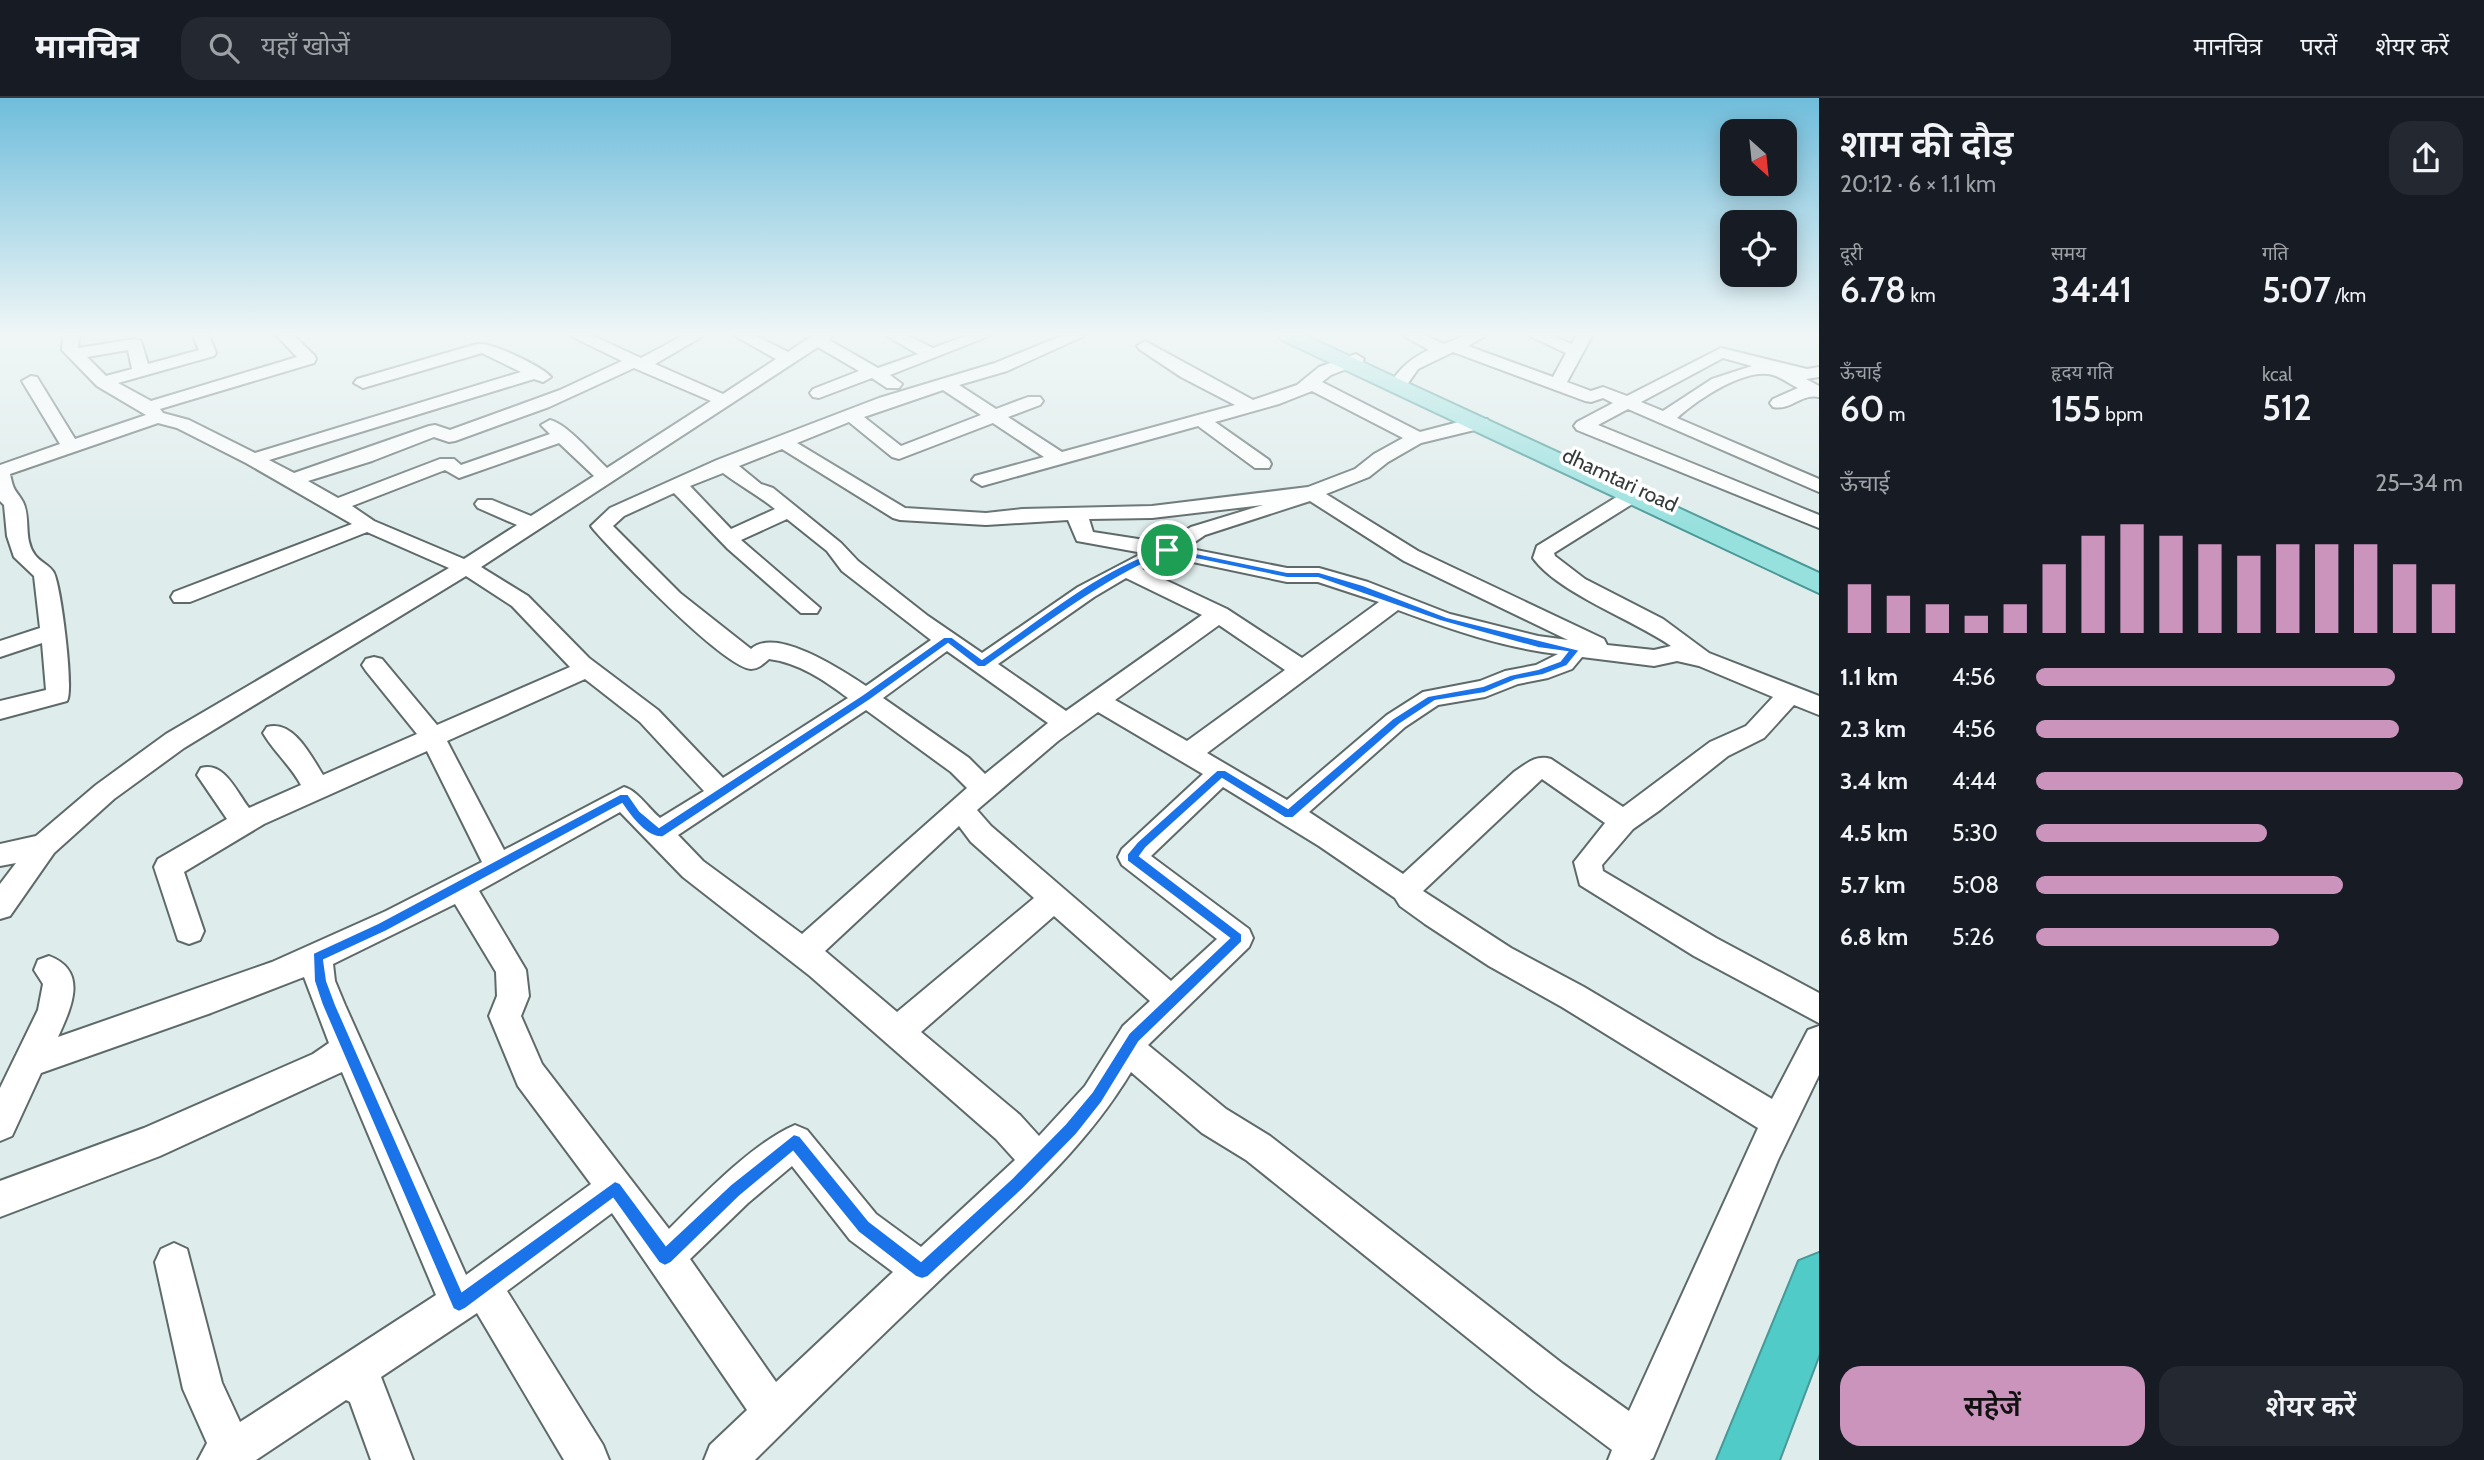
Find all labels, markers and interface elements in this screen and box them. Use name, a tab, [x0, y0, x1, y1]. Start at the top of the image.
search box	[181, 17, 671, 80]
text: मानचित्र	[35, 26, 139, 66]
icon: search	[205, 29, 243, 67]
text: यहाँ खोजें	[261, 30, 350, 62]
text: मानचित्र	[2194, 32, 2262, 61]
text: परतें	[2300, 32, 2337, 61]
text: शेयर करें	[2375, 32, 2449, 61]
north arrow	[1720, 119, 1797, 196]
map controls	[1720, 119, 1797, 287]
text: शाम की दौड़	[1840, 120, 2014, 167]
button: share	[2389, 121, 2463, 195]
text: 20:12 · 6 × 1.1 km	[1840, 170, 1996, 198]
button: locate	[1720, 210, 1797, 287]
text: दूरी	[1840, 242, 1863, 265]
text: समय	[2051, 242, 2086, 265]
text: गति	[2262, 242, 2288, 265]
text: 6.78	[1840, 268, 1906, 311]
text: 34:41	[2051, 268, 2132, 311]
text: 5:07	[2262, 268, 2331, 311]
text: km	[1906, 284, 1936, 307]
text: /km	[2331, 284, 2366, 307]
text: ऊँचाई	[1840, 361, 1881, 384]
text: हृदय गति	[2051, 361, 2113, 384]
text: kcal	[2262, 363, 2292, 386]
text: 512	[2262, 386, 2312, 429]
text: 60	[1840, 387, 1884, 430]
text: 155	[2051, 387, 2101, 430]
text: m	[1884, 403, 1905, 426]
text: bpm	[2101, 403, 2143, 426]
street label: dhamtari road	[1559, 442, 1682, 517]
text: ऊँचाई	[1840, 469, 1890, 497]
text: 25–34 m	[2375, 469, 2463, 497]
pin	[1137, 520, 1197, 580]
icon: arrive	[1148, 531, 1186, 569]
text: 1.1 km	[1840, 663, 1898, 691]
text: 4:56	[1952, 663, 1996, 691]
text: 2.3 km	[1840, 715, 1906, 743]
text: 4:56	[1952, 715, 1996, 743]
text: 3.4 km	[1840, 767, 1908, 795]
text: 4:44	[1952, 767, 1997, 795]
text: 4.5 km	[1840, 819, 1908, 847]
text: 5:30	[1952, 819, 1998, 847]
text: 5.7 km	[1840, 871, 1906, 899]
text: 5:08	[1952, 871, 1999, 899]
text: 6.8 km	[1840, 923, 1908, 951]
text: 5:26	[1952, 923, 1994, 951]
button: सहेजें	[1840, 1366, 2145, 1446]
button: शेयर करें	[2159, 1366, 2463, 1446]

